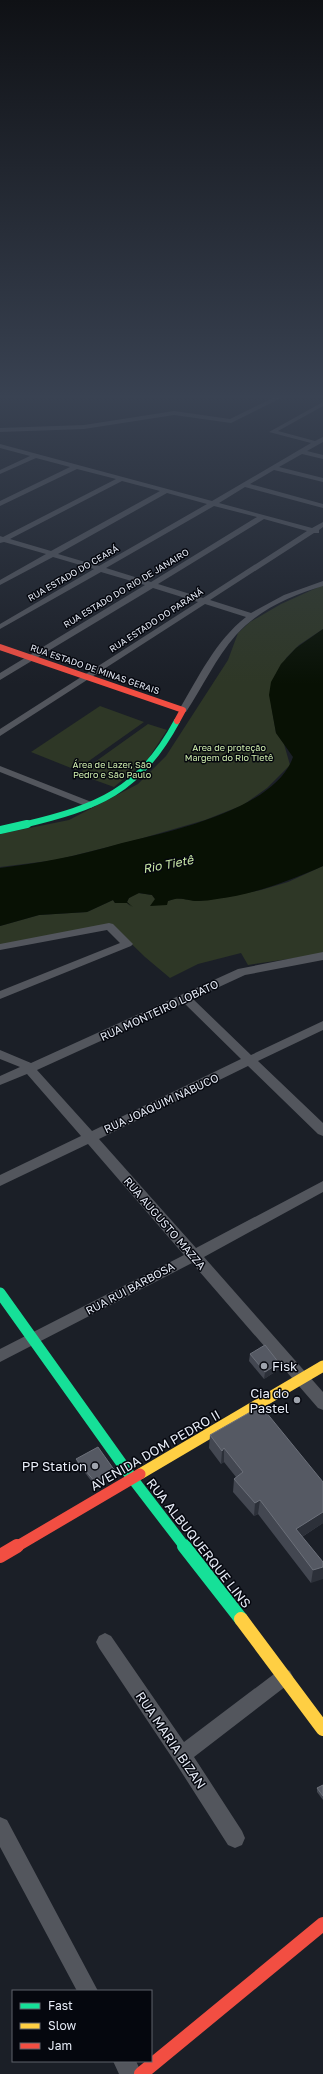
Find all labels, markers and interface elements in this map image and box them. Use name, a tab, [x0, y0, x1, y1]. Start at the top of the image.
street label: RUA ESTADO DO CEARÁ	[26, 543, 120, 603]
street label: RUA ESTADO DO RIO DE JANAIRO	[61, 546, 191, 630]
street label: RUA ESTADO DO PARANÁ	[107, 586, 205, 654]
street label: RUA ESTADO DE MINAS GERAIS	[29, 642, 161, 696]
park label: Area de proteção Margem do Rio Tietê	[185, 742, 273, 763]
park label: Área de Lazer, São Pedro e São Paulo	[73, 759, 151, 780]
water label: Rio Tietê	[142, 852, 195, 876]
street label: RUA MONTEIRO LOBATO	[98, 977, 220, 1043]
street label: RUA JOAQUIM NABUCO	[102, 1071, 220, 1135]
street label: RUA AUGUSTO MAZZA	[121, 1174, 209, 1272]
street label: RUA RUI BARBOSA	[83, 1259, 177, 1317]
place label: Fisk	[272, 1358, 298, 1374]
marker: Fisk	[259, 1361, 269, 1371]
place label: Cia do Pastel	[249, 1385, 289, 1416]
marker: Cia do Pastel	[292, 1395, 302, 1405]
street label: AVENIDA DOM PEDRO II	[87, 1406, 223, 1494]
place label: PP Station	[22, 1458, 87, 1474]
marker: PP Station	[90, 1461, 100, 1471]
street label: RUA ALBUQUERQUE LINS	[143, 1475, 255, 1611]
street label: RUA MARIA BIZAN	[133, 1688, 209, 1792]
legend	[12, 1990, 152, 2062]
text: Fast	[48, 1998, 73, 2013]
text: Slow	[48, 2018, 76, 2033]
text: Jam	[48, 2038, 72, 2053]

